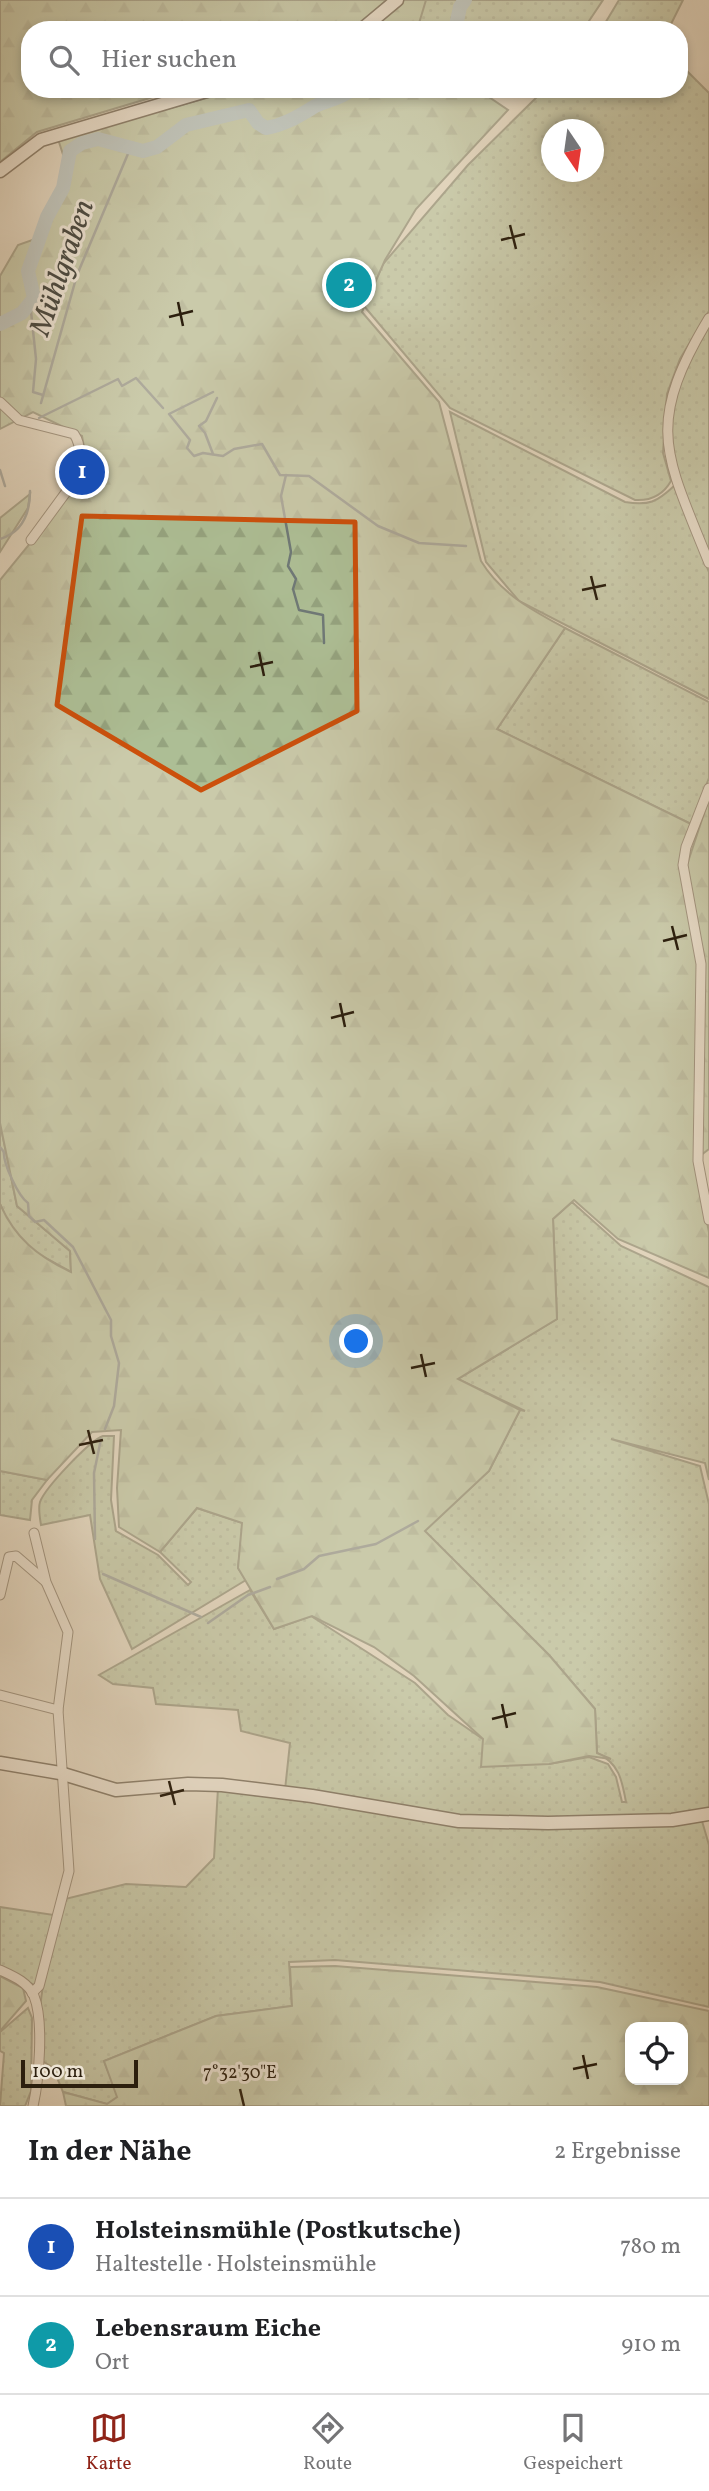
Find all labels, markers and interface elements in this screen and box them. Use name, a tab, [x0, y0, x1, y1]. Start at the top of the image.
search box	[21, 21, 688, 98]
icon: search	[45, 41, 83, 79]
text: Hier suchen	[101, 42, 237, 78]
north arrow	[541, 119, 604, 182]
water label: Mühlgraben	[20, 194, 106, 343]
pin: 2	[326, 259, 372, 311]
pin: 1	[59, 446, 105, 498]
your location	[339, 1324, 373, 1358]
map controls	[625, 2022, 688, 2085]
button: locate	[625, 2022, 688, 2085]
scale bar	[21, 2057, 138, 2089]
text: 100 m	[32, 2059, 83, 2085]
text: 7°32'30"E	[203, 2061, 277, 2086]
text: In der Nähe	[28, 2131, 192, 2173]
text: 2 Ergebnisse	[554, 2136, 681, 2168]
text: Holsteinsmühle (Postkutsche)	[95, 2213, 461, 2249]
text: 1	[46, 2231, 56, 2263]
text: 780 m	[620, 2231, 681, 2263]
text: Haltestelle · Holsteinsmühle	[95, 2249, 376, 2281]
text: Lebensraum Eiche	[95, 2311, 321, 2347]
text: 2	[45, 2329, 57, 2361]
text: 910 m	[621, 2329, 681, 2361]
text: Ort	[95, 2347, 130, 2379]
tab: Karte	[86, 2409, 132, 2477]
tab: Route	[303, 2409, 352, 2477]
tab: Gespeichert	[524, 2409, 623, 2477]

